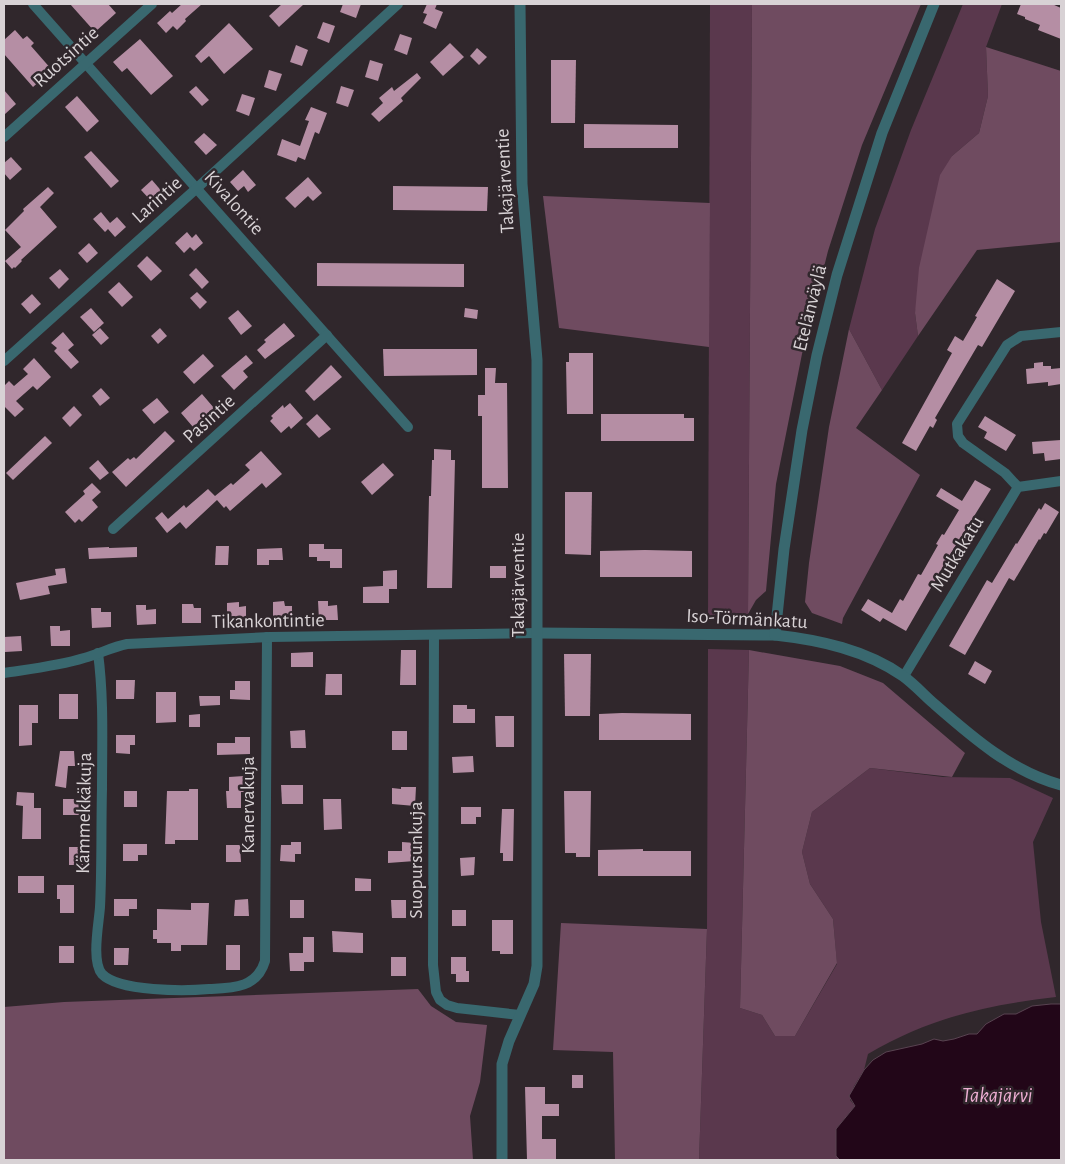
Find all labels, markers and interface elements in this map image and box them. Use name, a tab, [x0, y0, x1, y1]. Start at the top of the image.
street label: Ruotsintie	[30, 23, 102, 91]
street label: Takajärventie	[492, 128, 518, 234]
street label: Kivalontie	[200, 167, 268, 239]
street label: Larintie	[128, 173, 186, 227]
street label: Etelänväylä	[790, 263, 830, 353]
street label: Pasintie	[179, 391, 239, 447]
street label: Mutkakatu	[927, 513, 987, 595]
street label: Takajärventie	[508, 533, 528, 637]
street label: Iso-Törmänkatu	[686, 606, 808, 632]
street label: Tikankontintie	[211, 610, 325, 632]
street label: Kämmekkäkuja	[73, 752, 95, 874]
street label: Kanervakuja	[238, 756, 258, 854]
street label: Suopursunkuja	[406, 801, 426, 919]
water label: Takajärvi	[962, 1085, 1033, 1106]

